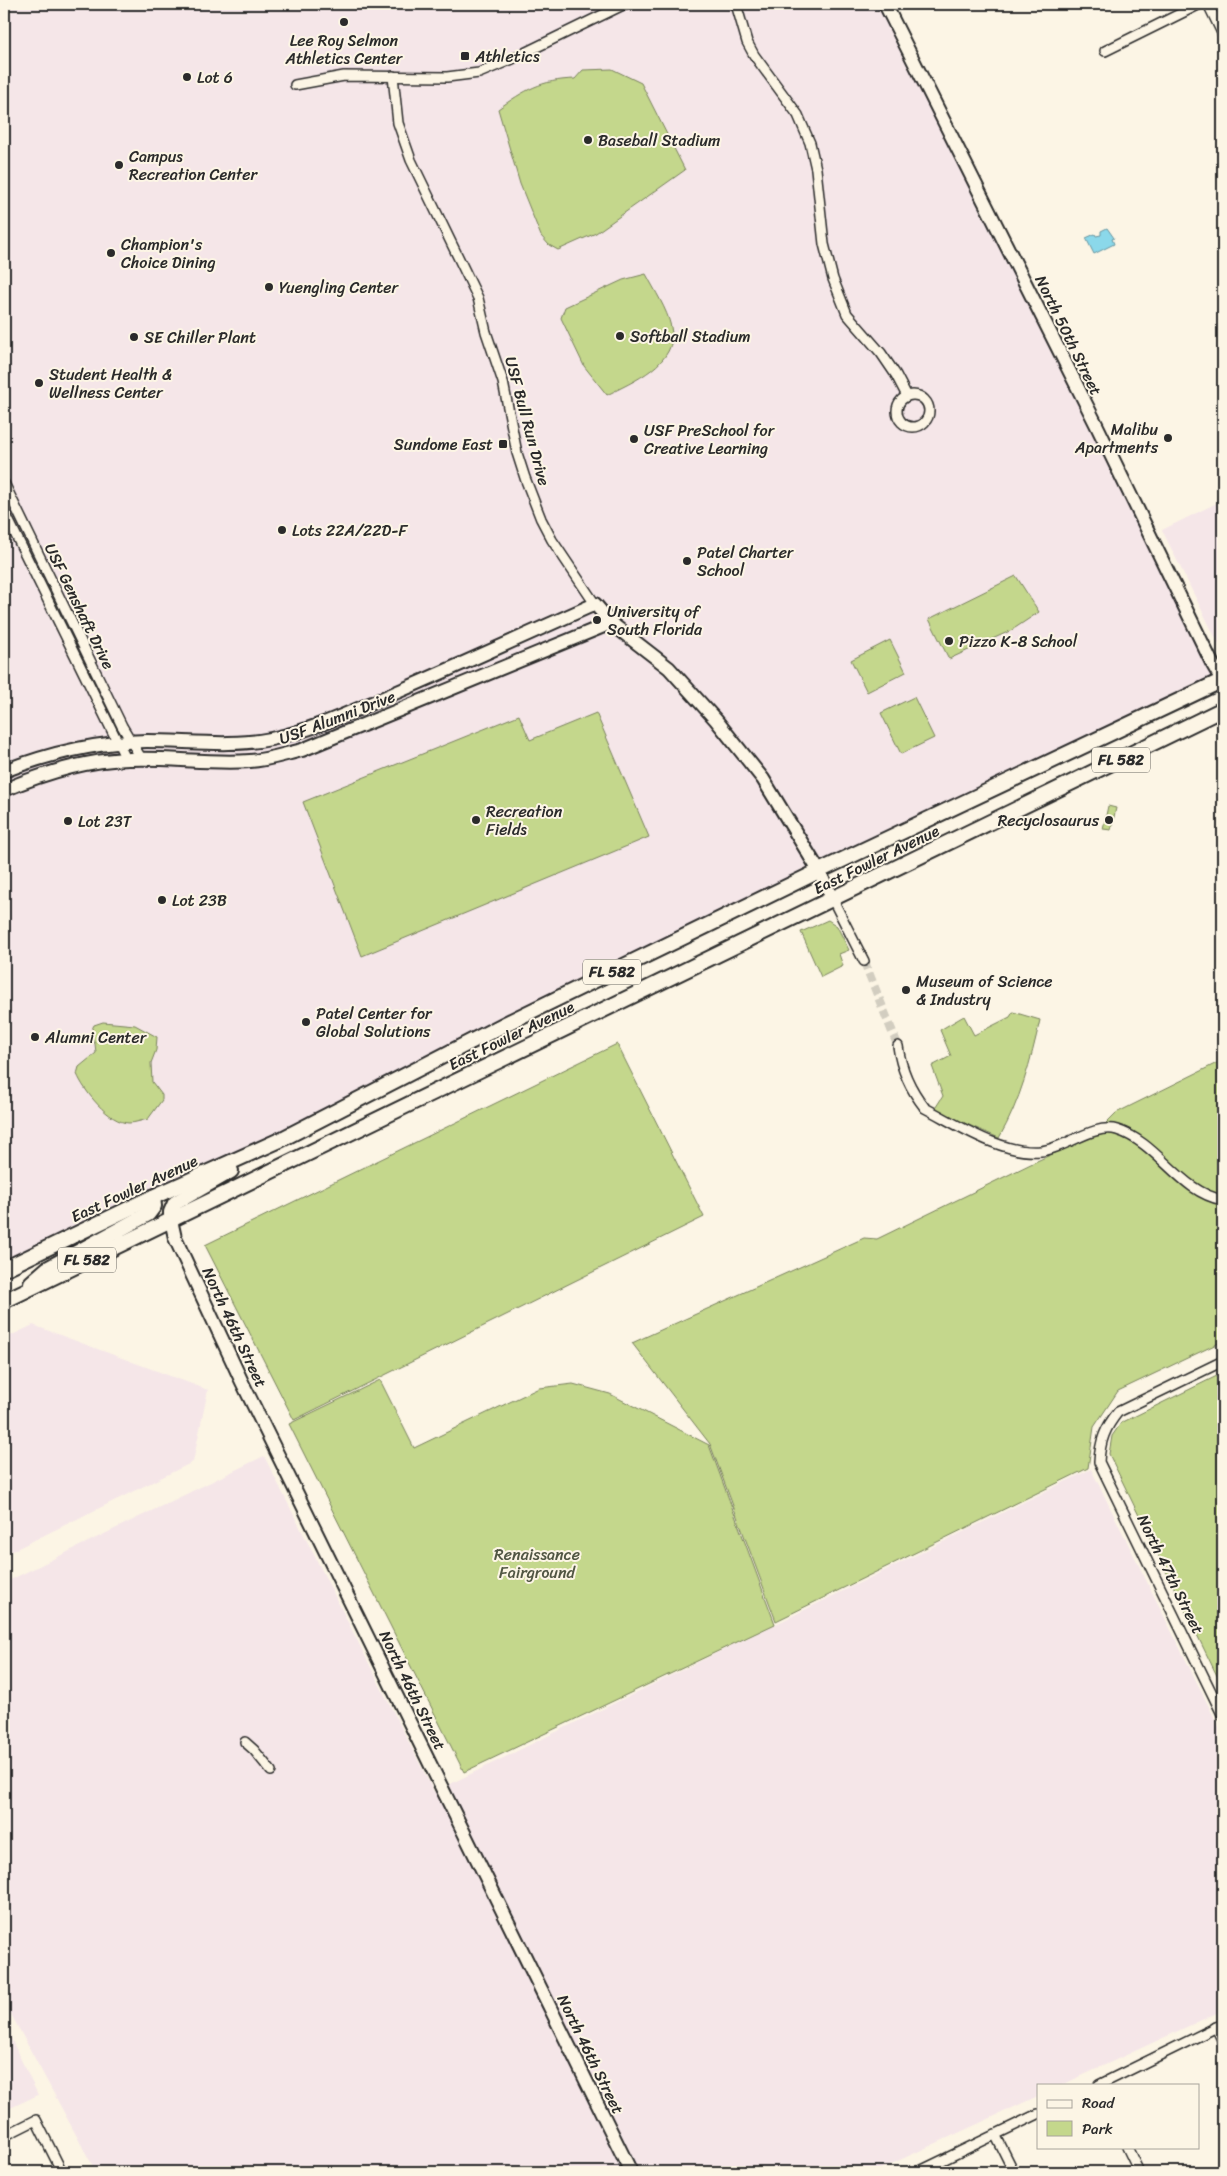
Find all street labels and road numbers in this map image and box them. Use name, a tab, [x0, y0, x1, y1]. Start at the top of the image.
street label: North 50th Street	[1027, 270, 1110, 401]
street label: USF Bull Run Drive	[496, 353, 559, 489]
street label: USF Genshaft Drive	[36, 538, 123, 675]
street label: USF Alumni Drive	[275, 682, 400, 753]
road number: FL 582	[1092, 748, 1150, 772]
street label: East Fowler Avenue	[808, 816, 945, 903]
road number: FL 582	[583, 960, 641, 984]
street label: East Fowler Avenue	[443, 992, 580, 1079]
street label: East Fowler Avenue	[66, 1146, 203, 1231]
road number: FL 582	[58, 1248, 116, 1272]
street label: North 46th Street	[194, 1262, 275, 1392]
street label: North 47th Street	[1129, 1509, 1212, 1639]
street label: North 46th Street	[371, 1625, 454, 1755]
street label: North 46th Street	[549, 1989, 632, 2119]

